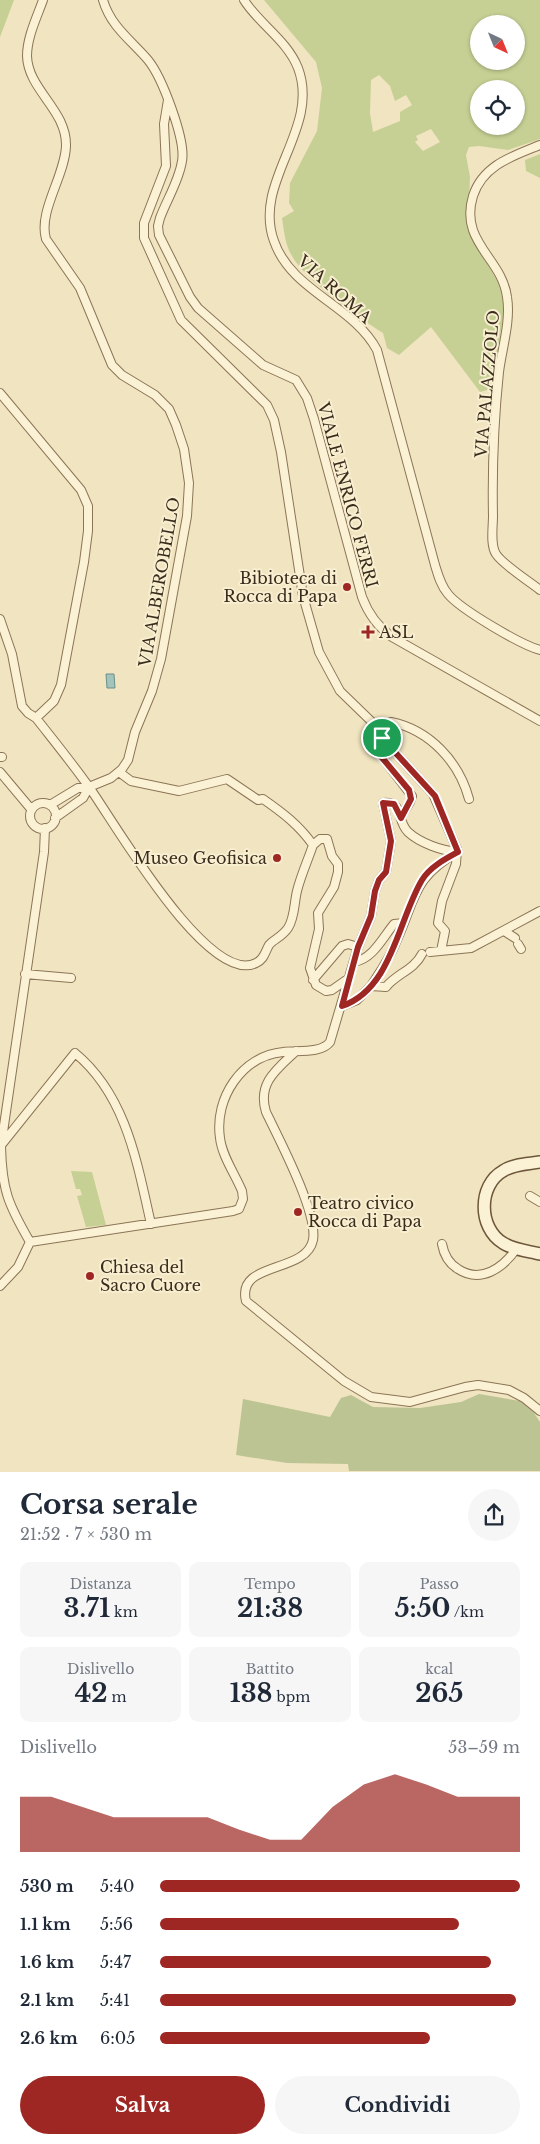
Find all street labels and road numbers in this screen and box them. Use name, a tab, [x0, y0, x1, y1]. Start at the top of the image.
street label: VIA ROMA	[293, 250, 377, 328]
street label: VIA PALAZZOLO	[470, 309, 503, 460]
street label: VIALE ENRICO FERRI	[313, 399, 382, 590]
street label: VIA ALBEROBELLO	[134, 496, 184, 669]

